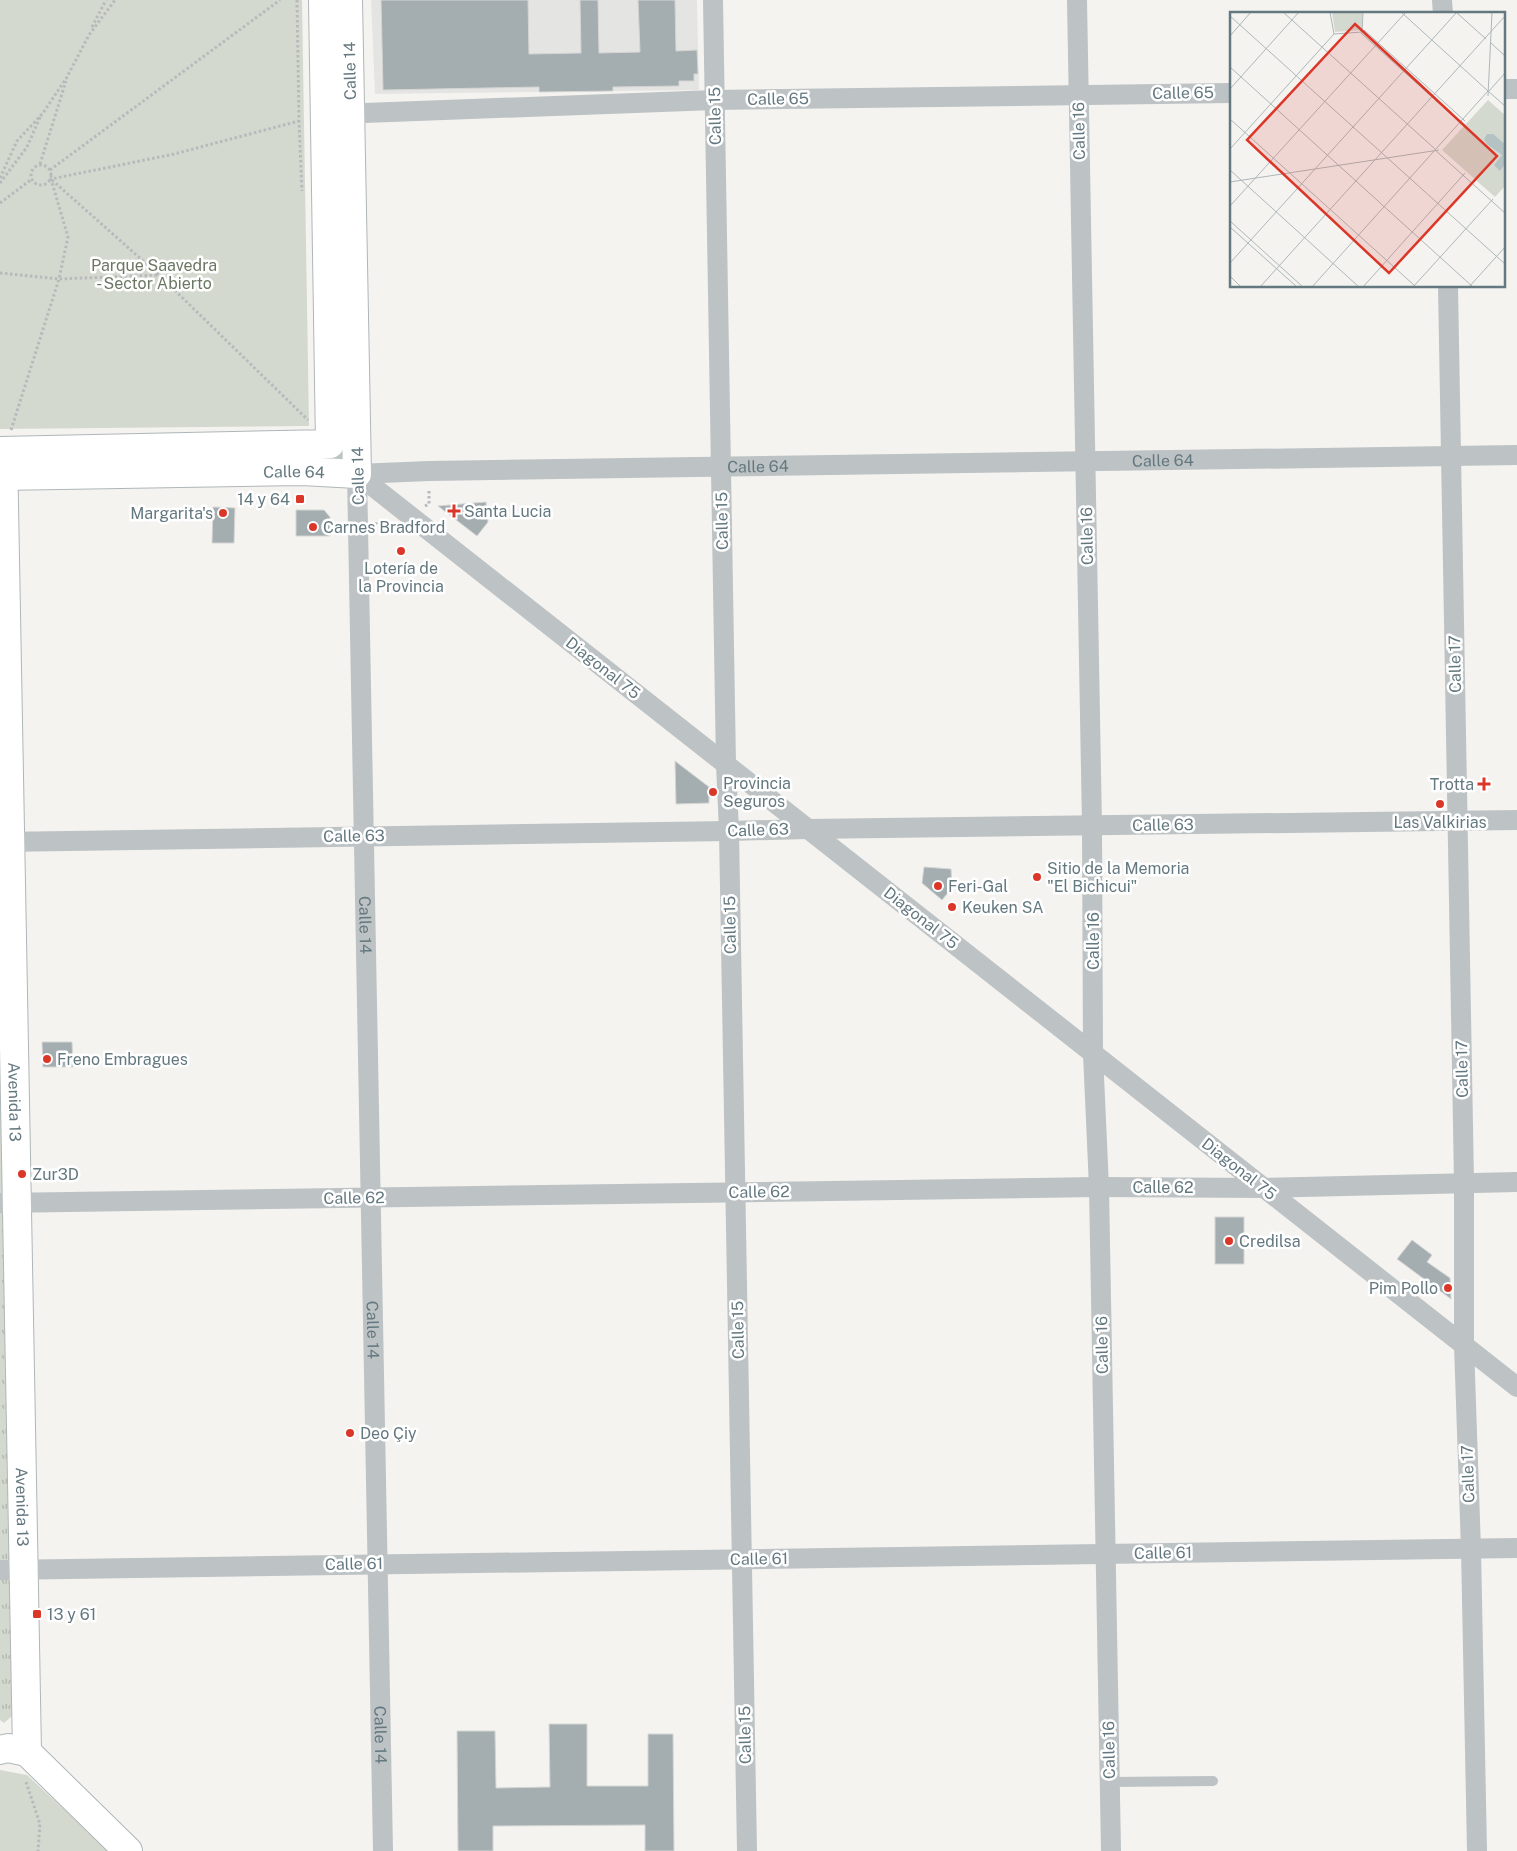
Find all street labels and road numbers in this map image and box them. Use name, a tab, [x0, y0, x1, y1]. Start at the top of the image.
street label: Calle 14	[340, 42, 360, 100]
street label: Calle 65	[1152, 83, 1214, 103]
street label: Calle 15	[705, 87, 725, 145]
street label: Calle 65	[747, 89, 809, 109]
street label: Calle 16	[1069, 102, 1089, 160]
street label: Calle 14	[348, 447, 368, 505]
street label: Calle 64	[1132, 450, 1194, 470]
street label: Calle 64	[727, 456, 789, 476]
street label: Calle 64	[263, 461, 325, 482]
street label: Calle 15	[712, 492, 732, 550]
street label: Calle 16	[1077, 507, 1097, 565]
street label: Diagonal 75	[562, 633, 644, 703]
street label: Calle 17	[1445, 635, 1465, 693]
street label: Calle 63	[1132, 815, 1194, 835]
street label: Calle 63	[727, 819, 789, 841]
street label: Calle 63	[323, 826, 385, 846]
street label: Diagonal 75	[880, 883, 962, 953]
street label: Calle 14	[355, 896, 376, 954]
street label: Calle 15	[720, 896, 740, 954]
street label: Calle 16	[1084, 912, 1103, 970]
street label: Calle 17	[1452, 1040, 1472, 1098]
street label: Avenida 13	[5, 1062, 25, 1142]
street label: Diagonal 75	[1198, 1134, 1280, 1204]
street label: Calle 62	[1132, 1178, 1194, 1197]
street label: Calle 62	[728, 1182, 790, 1202]
street label: Calle 62	[323, 1188, 385, 1208]
street label: Calle 14	[363, 1301, 383, 1359]
street label: Calle 15	[728, 1301, 748, 1359]
street label: Calle 16	[1092, 1316, 1112, 1374]
street label: Calle 17	[1457, 1445, 1479, 1503]
street label: Avenida 13	[12, 1467, 33, 1547]
street label: Calle 61	[1134, 1543, 1192, 1563]
street label: Calle 61	[730, 1549, 788, 1569]
street label: Calle 61	[325, 1554, 383, 1574]
street label: Calle 14	[371, 1705, 391, 1764]
street label: Calle 15	[735, 1706, 755, 1764]
street label: Calle 16	[1099, 1721, 1119, 1779]

